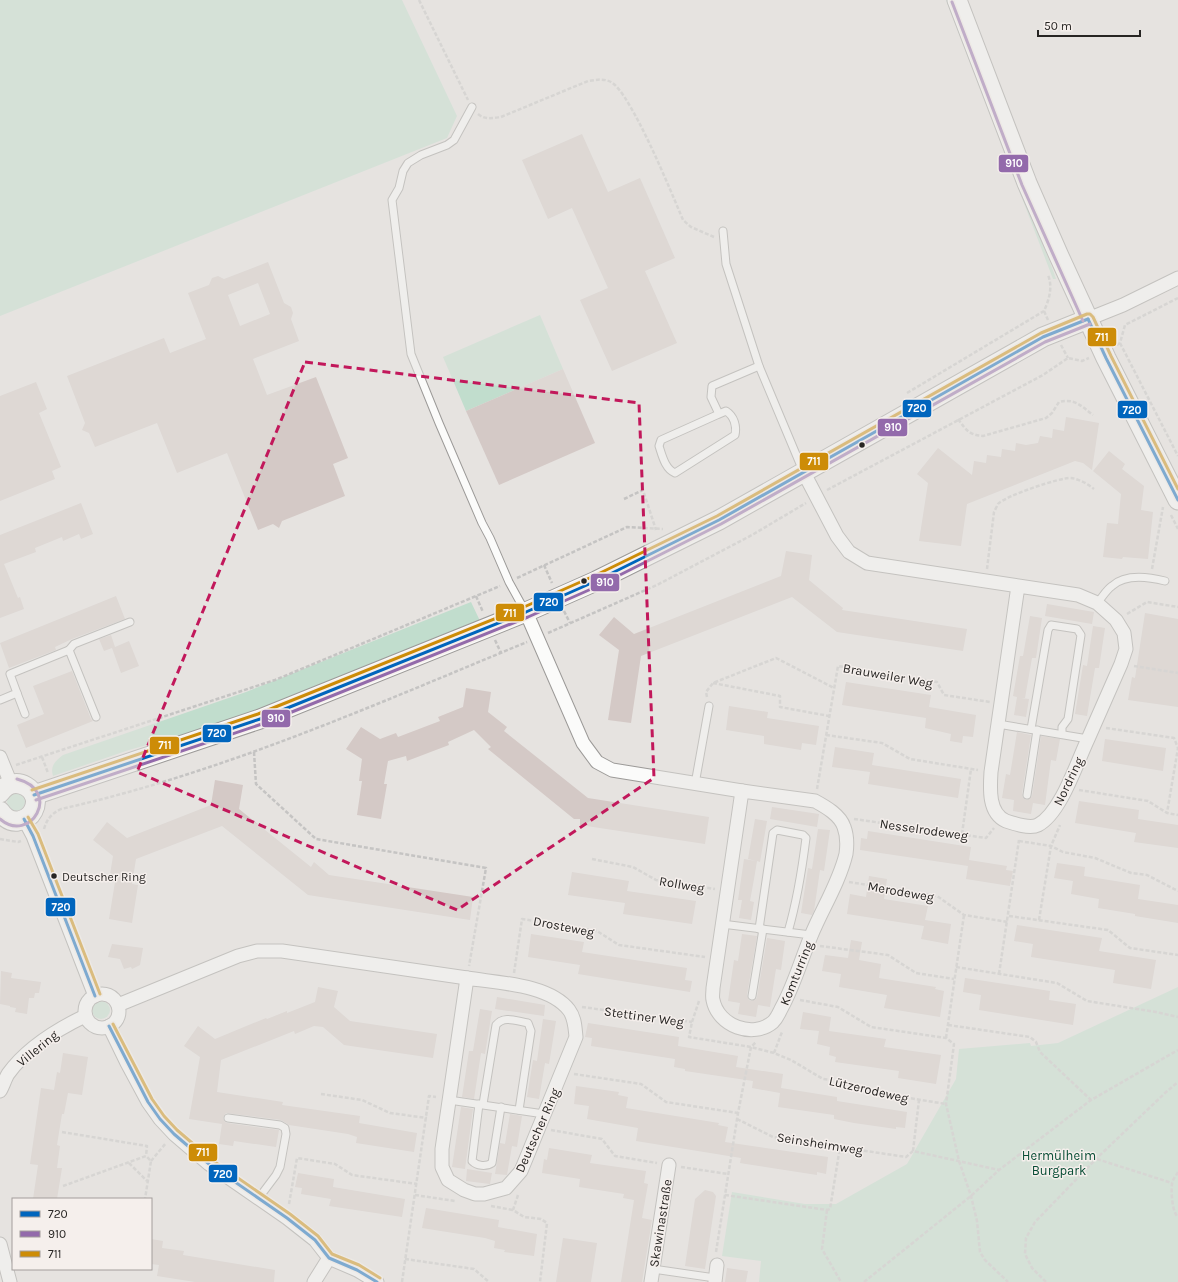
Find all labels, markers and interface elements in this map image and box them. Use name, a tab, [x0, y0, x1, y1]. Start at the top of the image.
scale bar	[1038, 12, 1140, 38]
text: 50 m	[1044, 19, 1072, 33]
line badge: 910	[998, 154, 1029, 173]
text: 910	[1005, 157, 1023, 170]
line badge: 711	[1087, 327, 1117, 347]
text: 711	[1095, 331, 1109, 344]
line badge: 720	[902, 399, 932, 418]
line badge: 720	[1117, 400, 1148, 419]
text: 720	[907, 402, 927, 415]
text: 720	[1122, 404, 1142, 417]
line badge: 910	[877, 418, 908, 437]
text: 910	[884, 421, 902, 434]
unlabelled marker	[857, 440, 867, 450]
line badge: 711	[799, 452, 829, 471]
text: 711	[807, 455, 821, 468]
line badge: 910	[590, 573, 620, 592]
unlabelled marker	[579, 576, 589, 586]
text: 910	[596, 576, 614, 589]
line badge: 720	[533, 592, 564, 612]
text: 720	[539, 596, 559, 609]
line badge: 711	[495, 603, 525, 622]
text: 711	[503, 607, 517, 620]
street label: Brauweiler Weg	[842, 660, 935, 691]
line badge: 910	[261, 709, 291, 728]
text: 910	[267, 712, 285, 725]
line badge: 720	[202, 724, 232, 743]
text: 720	[207, 727, 227, 740]
line badge: 711	[149, 736, 180, 755]
text: 711	[158, 739, 172, 752]
street label: Nordring	[1050, 754, 1087, 808]
street label: Nesselrodeweg	[879, 816, 970, 843]
place label: Deutscher Ring	[62, 870, 146, 884]
marker: Deutscher Ring	[49, 871, 59, 881]
street label: Rollweg	[658, 873, 706, 896]
street label: Merodeweg	[866, 878, 936, 905]
line badge: 720	[45, 897, 76, 917]
text: 720	[51, 901, 71, 914]
street label: Drosteweg	[532, 913, 597, 940]
street label: Komturring	[777, 938, 816, 1008]
street label: Stettiner Weg	[603, 1003, 686, 1030]
street label: Villering	[14, 1027, 62, 1070]
street label: Lützerodeweg	[828, 1073, 911, 1106]
street label: Deutscher Ring	[512, 1085, 563, 1175]
street label: Seinsheimweg	[776, 1129, 865, 1158]
line badge: 711	[188, 1143, 218, 1162]
text: 711	[196, 1146, 210, 1159]
park label: Hermülheim Burgpark	[1022, 1148, 1096, 1178]
line badge: 720	[208, 1164, 238, 1183]
text: 720	[213, 1168, 233, 1181]
street label: Skawinastraße	[646, 1178, 675, 1268]
legend	[12, 1198, 152, 1270]
text: 720	[48, 1207, 68, 1221]
text: 910	[48, 1227, 66, 1241]
text: 711	[48, 1247, 62, 1261]

